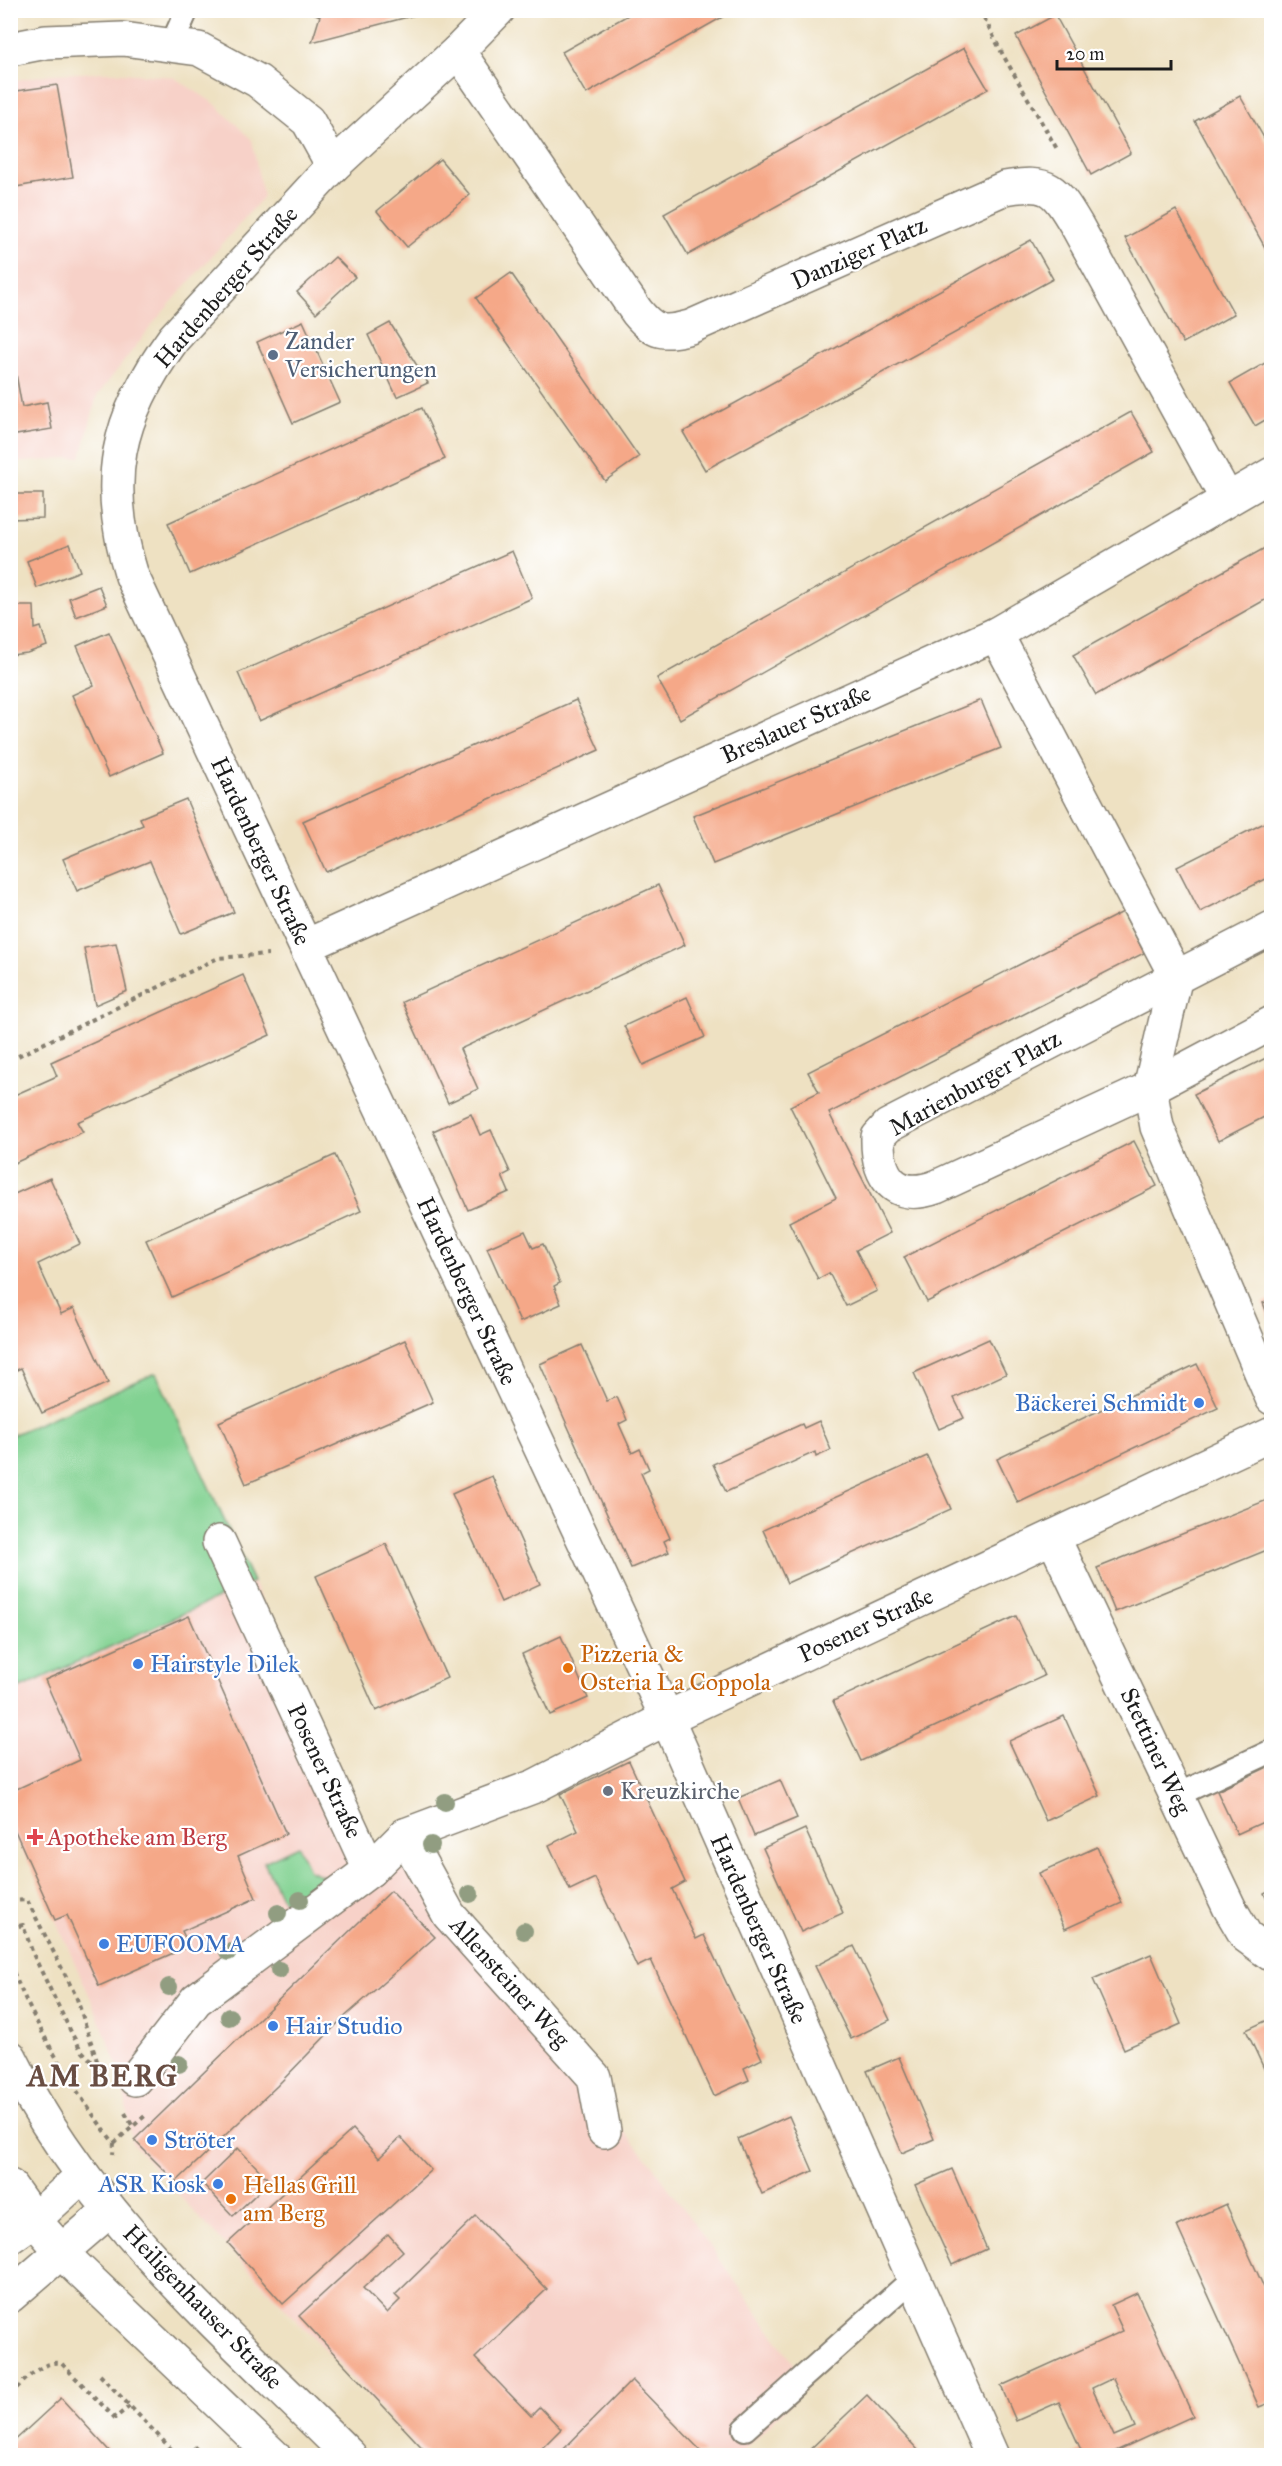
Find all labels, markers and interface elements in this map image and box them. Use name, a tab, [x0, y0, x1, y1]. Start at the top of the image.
scale bar	[1057, 33, 1171, 71]
text: 20 m	[1066, 43, 1104, 65]
street label: Hardenberger Straße	[148, 200, 304, 374]
street label: Danziger Platz	[787, 210, 931, 296]
place label: Zander Versicherungen	[284, 326, 437, 384]
marker: Zander Versicherungen	[266, 348, 280, 362]
street label: Breslauer Straße	[716, 678, 876, 770]
street label: Hardenberger Straße	[204, 752, 318, 950]
street label: Marienburger Platz	[884, 1023, 1066, 1143]
street label: Hardenberger Straße	[410, 1192, 524, 1390]
place label: Bäckerei Schmidt	[1015, 1388, 1188, 1418]
marker: Bäckerei Schmidt	[1192, 1396, 1206, 1410]
street label: Posener Straße	[794, 1581, 938, 1669]
place label: Pizzeria & Osteria La Coppola	[580, 1639, 772, 1697]
place label: Hairstyle Dilek	[150, 1649, 300, 1679]
marker: Hairstyle Dilek	[131, 1657, 145, 1671]
marker: Pizzeria & Osteria La Coppola	[561, 1661, 575, 1675]
street label: Stettiner Weg	[1114, 1683, 1199, 1820]
street label: Posener Straße	[281, 1699, 369, 1843]
place label: Kreuzkirche	[620, 1776, 740, 1806]
marker: Kreuzkirche	[601, 1784, 615, 1798]
place label: Apotheke am Berg	[46, 1822, 228, 1852]
street label: Hardenberger Straße	[704, 1829, 814, 2029]
marker: Apotheke am Berg	[28, 1830, 42, 1844]
street label: Allensteiner Weg	[443, 1910, 577, 2054]
place label: EUFOOMA	[116, 1929, 245, 1959]
marker: EUFOOMA	[97, 1937, 111, 1951]
place label: Hair Studio	[285, 2011, 403, 2041]
marker: Hair Studio	[266, 2019, 280, 2033]
district label: AM BERG	[25, 2058, 179, 2094]
place label: Ströter	[164, 2125, 235, 2155]
marker: Ströter	[145, 2133, 159, 2147]
place label: ASR Kiosk	[97, 2169, 207, 2199]
place label: Hellas Grill am Berg	[243, 2170, 357, 2228]
marker: ASR Kiosk	[211, 2177, 225, 2191]
marker: Hellas Grill am Berg	[224, 2192, 238, 2206]
street label: Heiligenhauser Straße	[117, 2218, 289, 2396]

